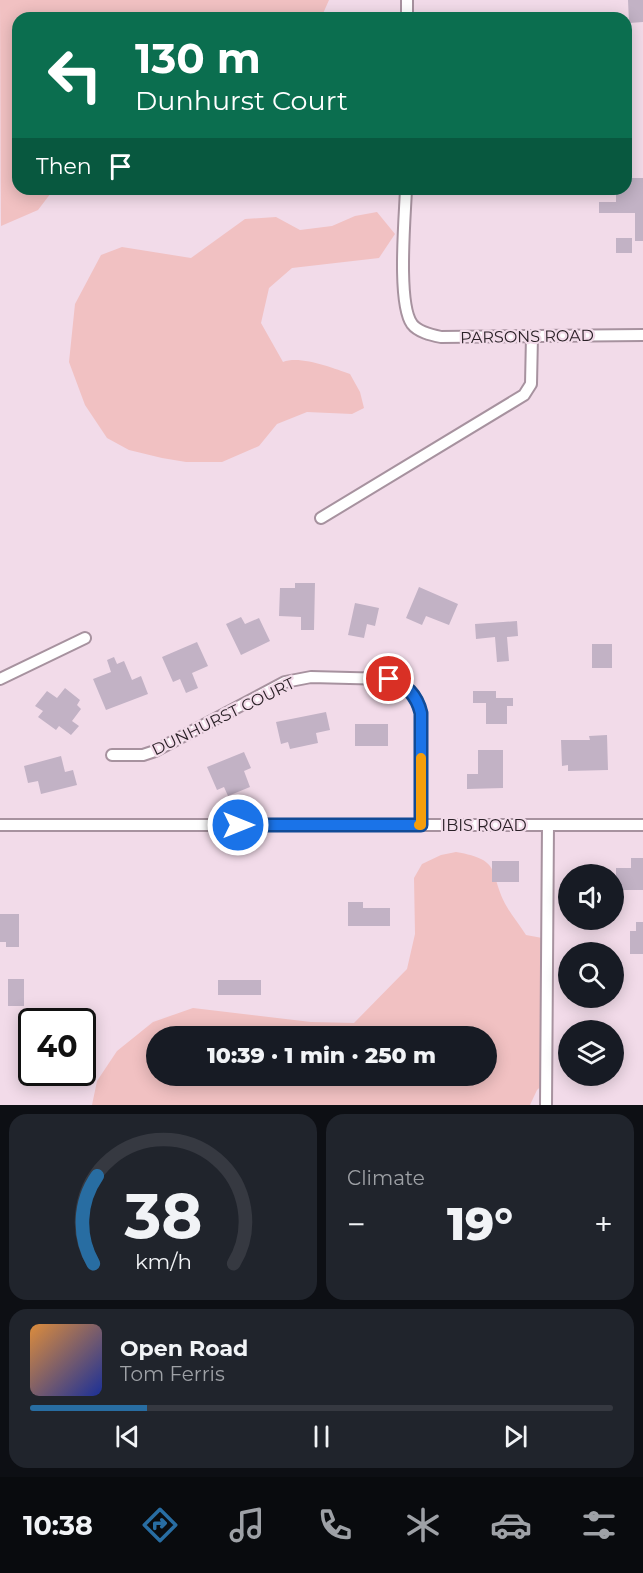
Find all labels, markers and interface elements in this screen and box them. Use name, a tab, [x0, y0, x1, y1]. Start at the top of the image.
text: 130 m	[135, 32, 261, 84]
icon: left	[36, 36, 114, 114]
text: Dunhurst Court	[135, 84, 348, 117]
icon: arrive	[104, 150, 137, 183]
text: Then	[36, 153, 92, 180]
street label: PARSONS ROAD	[460, 326, 594, 347]
pin	[363, 653, 414, 704]
icon: arrive	[372, 662, 405, 695]
street label: DUNHURST COURT	[149, 673, 299, 759]
position arrow	[206, 793, 270, 857]
street label: IBIS ROAD	[441, 816, 527, 835]
map controls	[558, 864, 624, 1086]
button: sound	[558, 864, 624, 930]
button: search	[558, 942, 624, 1008]
speed limit sign: 40	[18, 1008, 96, 1086]
button: layers	[558, 1020, 624, 1086]
text: 10:39 · 1 min · 250 m	[207, 1042, 436, 1069]
text: Climate	[347, 1166, 425, 1190]
text: 38	[123, 1178, 202, 1254]
text: 19°	[447, 1196, 513, 1251]
text: −	[347, 1204, 366, 1244]
text: +	[594, 1204, 613, 1244]
text: km/h	[134, 1248, 192, 1274]
text: Open Road	[120, 1335, 248, 1362]
text: Tom Ferris	[120, 1362, 225, 1386]
icon: previous	[111, 1420, 144, 1453]
icon: pause	[305, 1420, 338, 1453]
icon: next	[499, 1420, 532, 1453]
icon: directions	[139, 1504, 181, 1546]
icon: music	[226, 1504, 268, 1546]
icon: phone	[314, 1504, 356, 1546]
icon: climate	[402, 1504, 444, 1546]
icon: car	[490, 1504, 532, 1546]
icon: filters	[578, 1504, 620, 1546]
text: 10:38	[23, 1509, 93, 1542]

